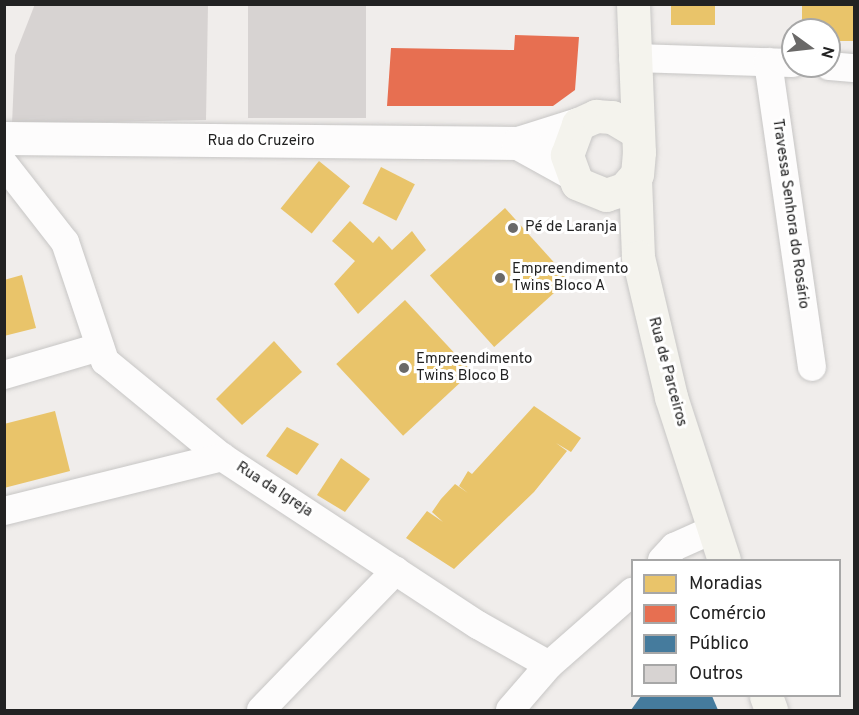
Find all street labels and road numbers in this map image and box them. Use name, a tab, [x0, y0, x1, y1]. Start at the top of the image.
street label: Travessa Senhora do Rosário	[768, 118, 812, 310]
street label: Rua do Cruzeiro	[207, 133, 315, 151]
street label: Rua de Parceiros	[644, 315, 690, 429]
street label: Rua da Igreja	[232, 459, 316, 521]

